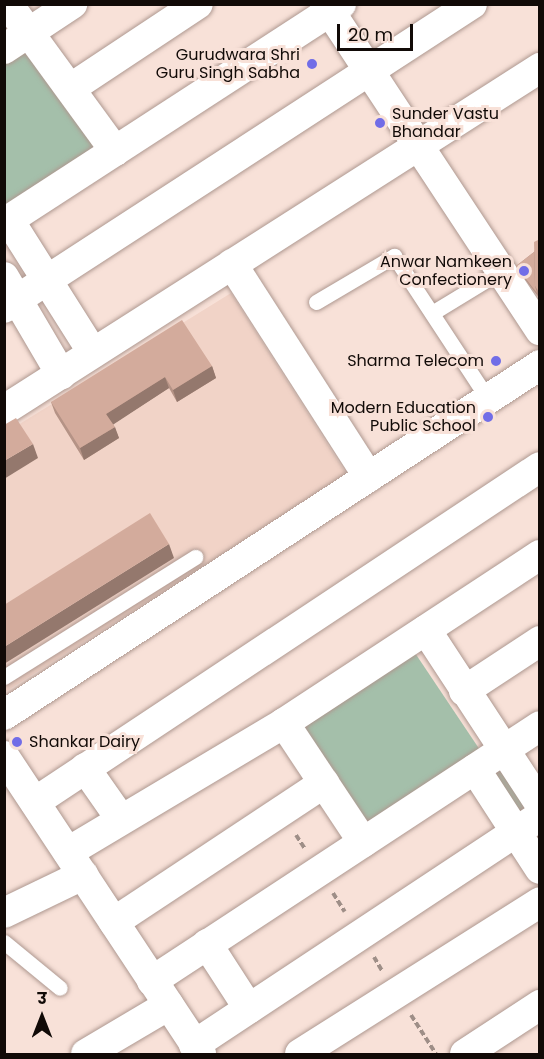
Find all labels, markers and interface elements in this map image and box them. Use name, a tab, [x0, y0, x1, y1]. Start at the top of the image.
scale bar	[340, 12, 416, 50]
text: 20 m	[348, 22, 393, 47]
place label: Gurudwara Shri Guru Singh Sabha	[156, 45, 300, 83]
marker: Gurudwara Shri Guru Singh Sabha	[305, 57, 319, 71]
place label: Sunder Vastu Bhandar	[392, 104, 499, 142]
marker: Sunder Vastu Bhandar	[373, 116, 387, 130]
place label: Anwar Namkeen Confectionery	[380, 252, 512, 290]
marker: Anwar Namkeen Confectionery	[517, 264, 531, 278]
place label: Sharma Telecom	[347, 351, 484, 371]
marker: Sharma Telecom	[489, 354, 503, 368]
place label: Modern Education Public School	[331, 398, 476, 436]
marker: Modern Education Public School	[481, 410, 495, 424]
place label: Shankar Dairy	[29, 732, 140, 752]
marker: Shankar Dairy	[10, 735, 24, 749]
north arrow	[12, 987, 72, 1047]
text: उ	[37, 987, 47, 1010]

